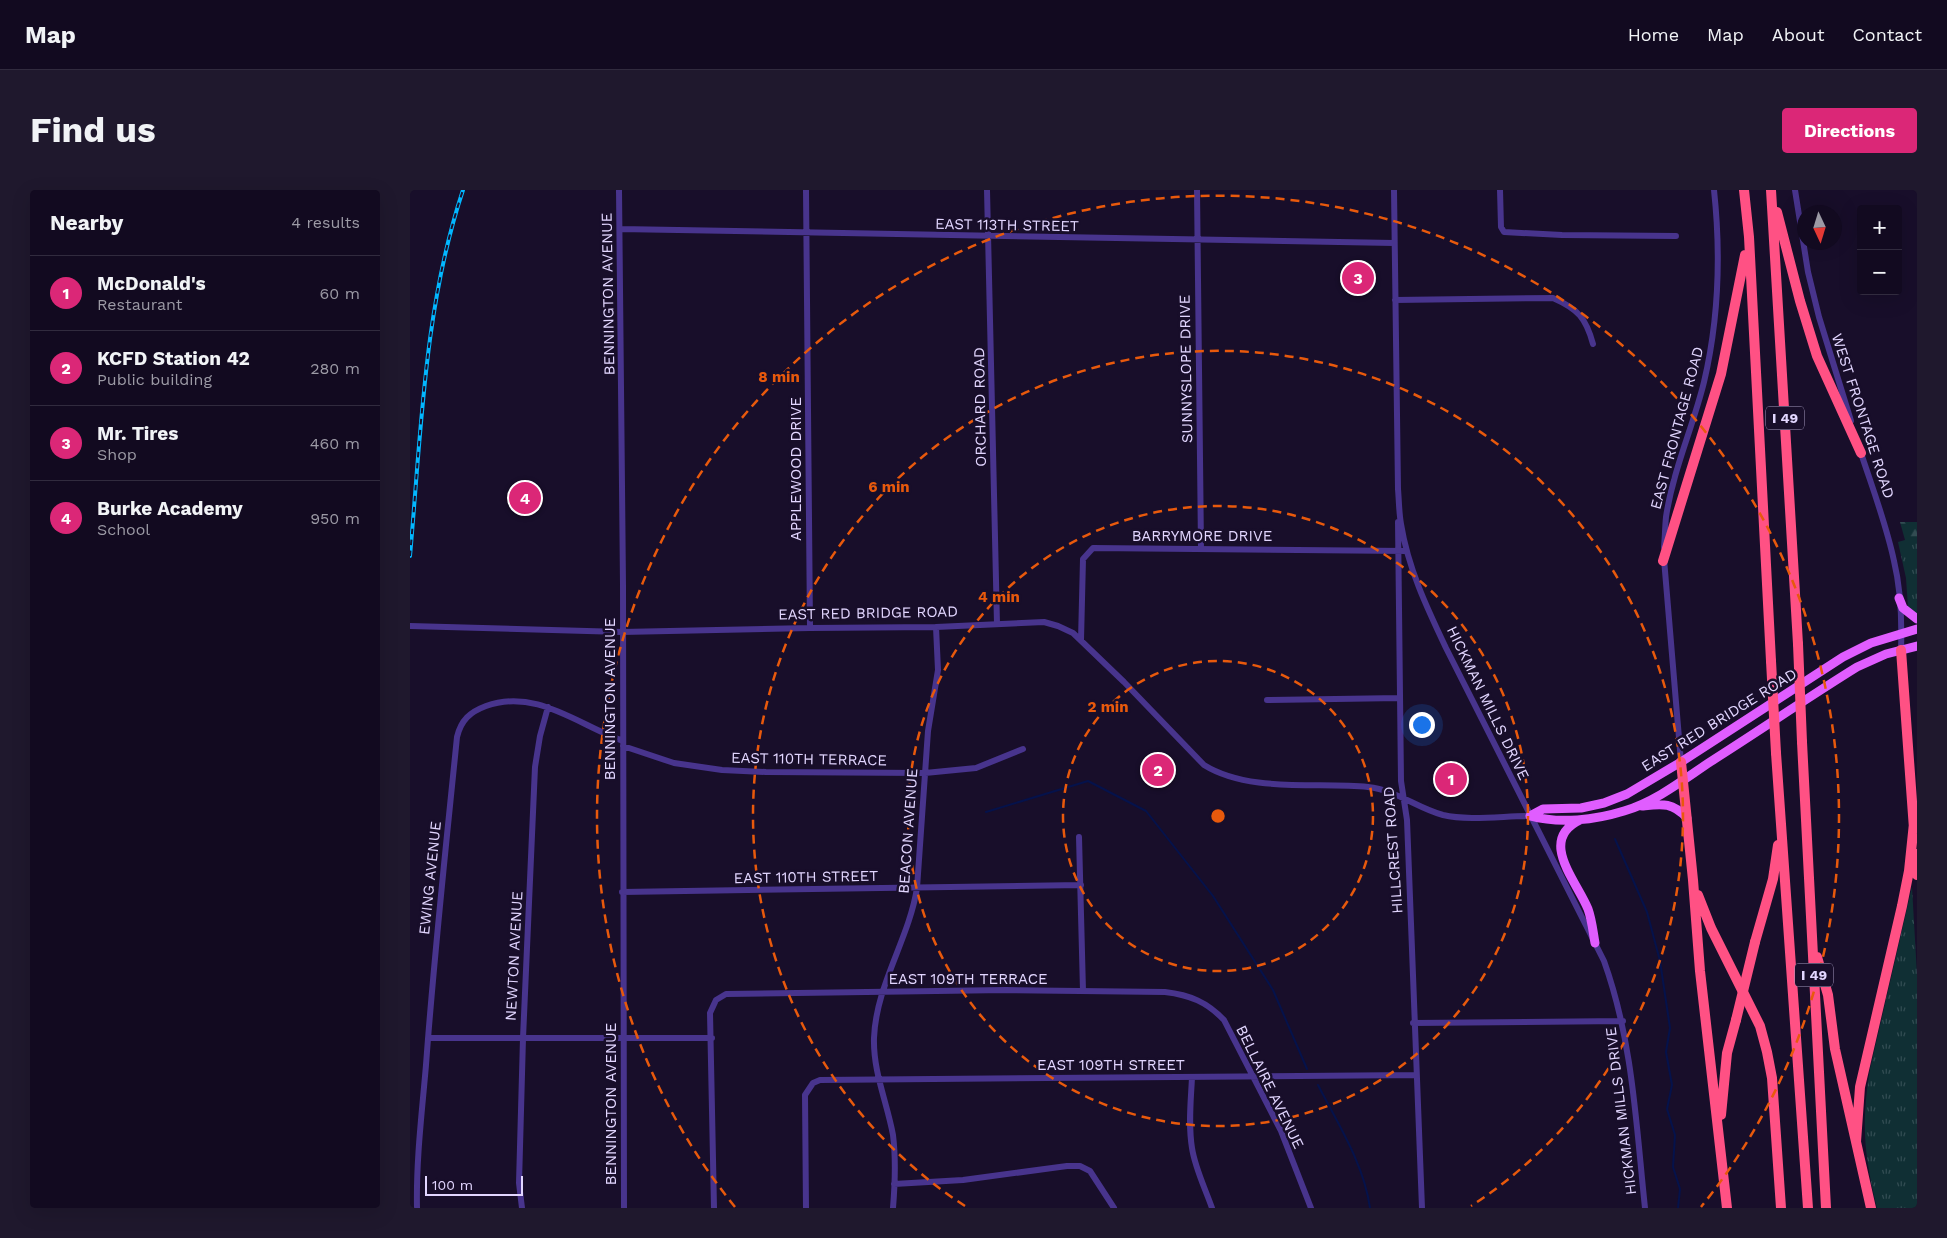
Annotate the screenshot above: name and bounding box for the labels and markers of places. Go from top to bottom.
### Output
pin: 3 [1342,259,1374,297]
pin: 4 [509,479,541,517]
pin: 2 [1142,751,1174,789]
pin: 1 [1435,760,1467,798]
centre of rings [1209,807,1227,825]

